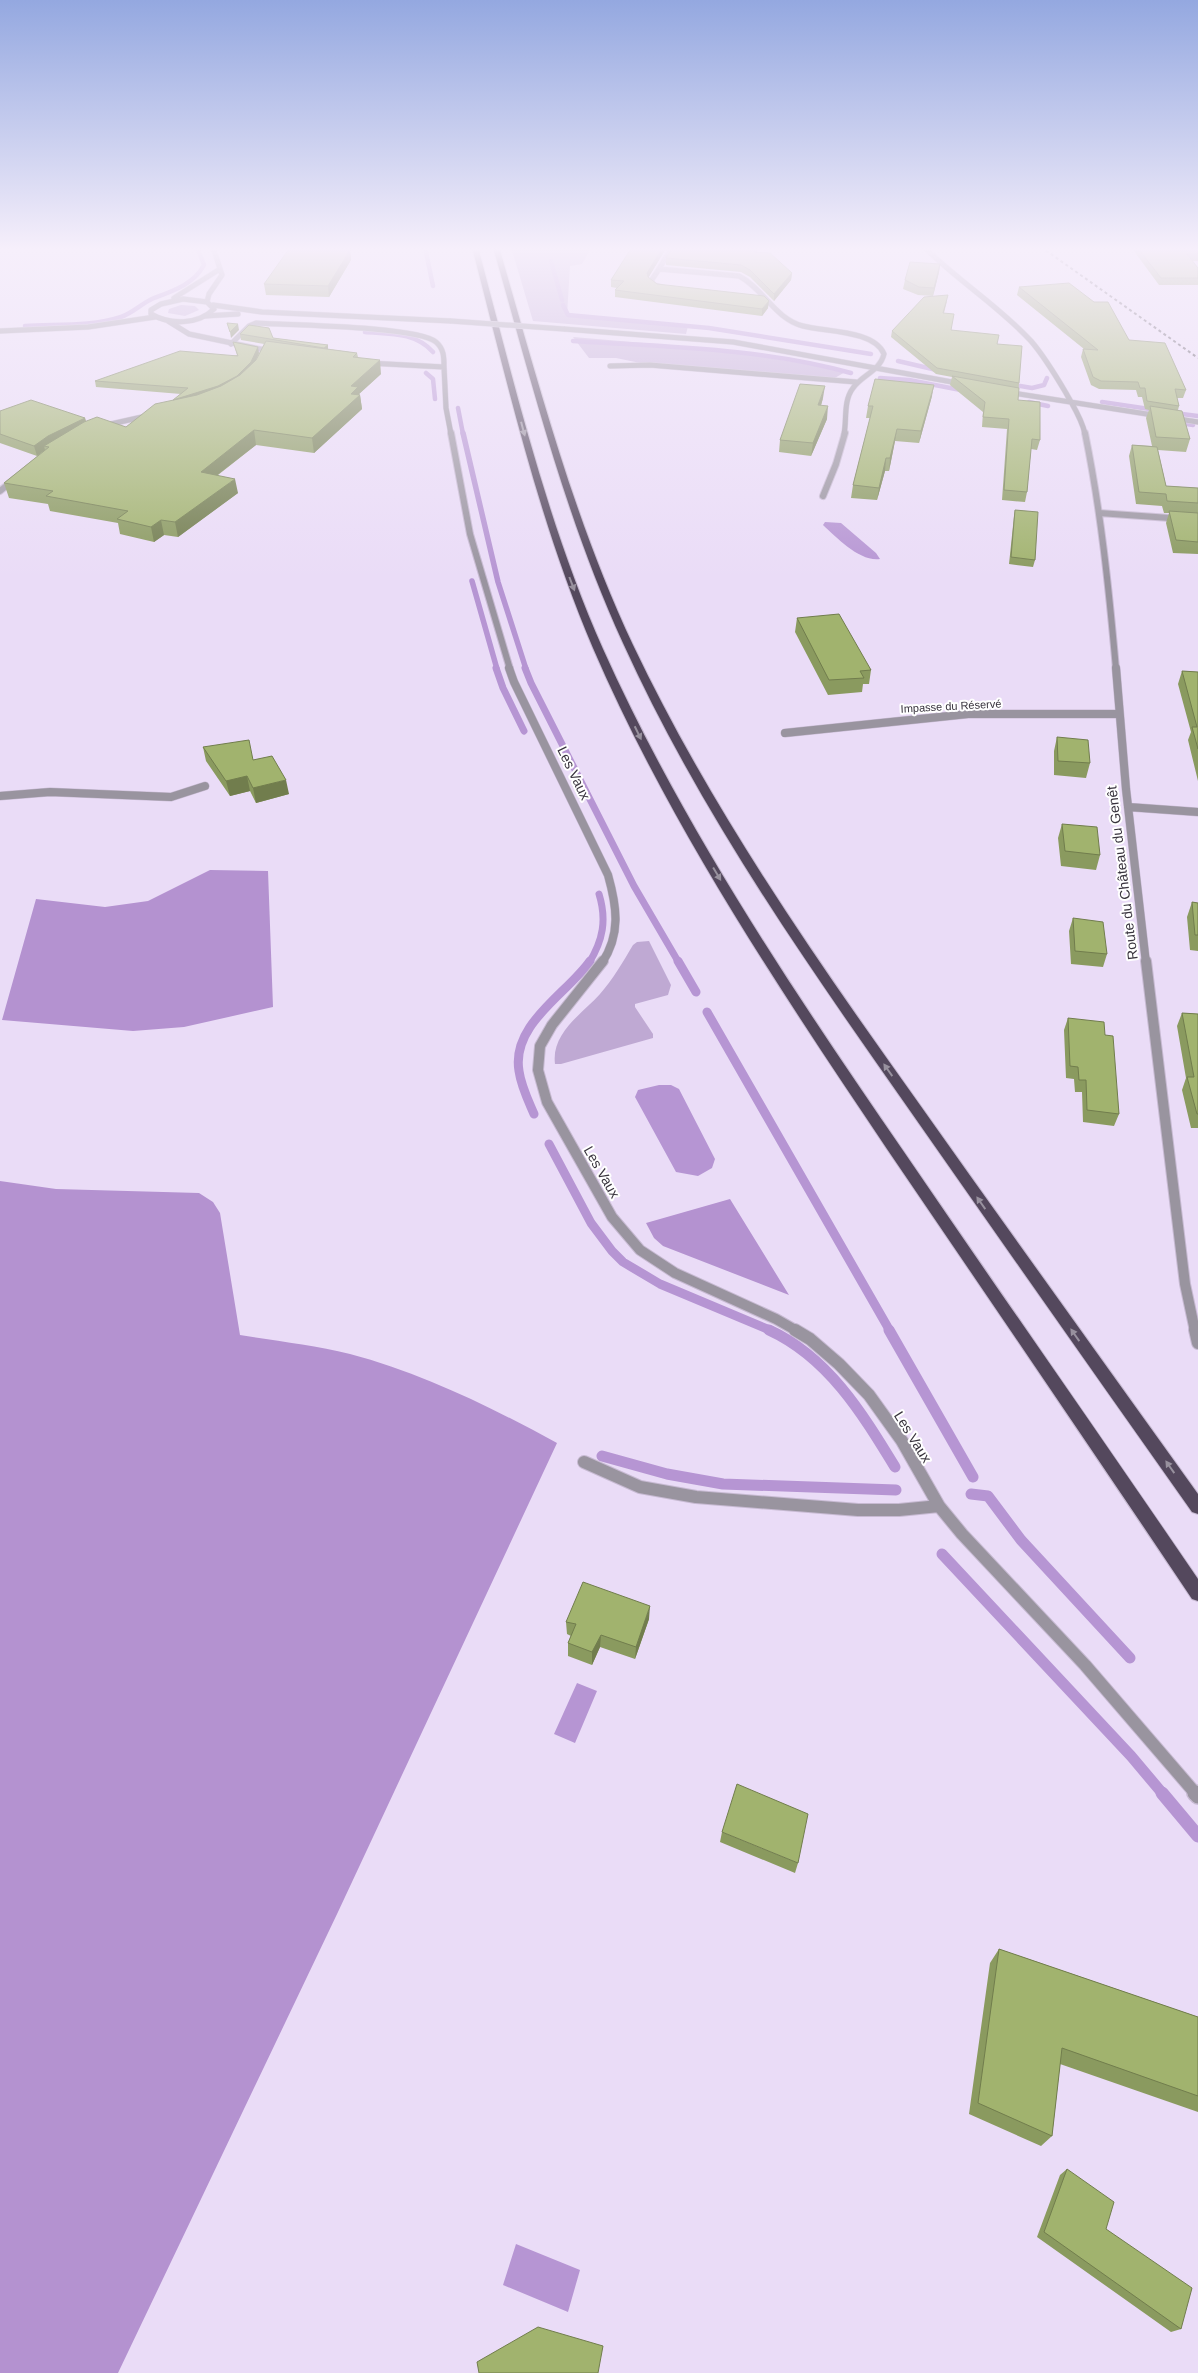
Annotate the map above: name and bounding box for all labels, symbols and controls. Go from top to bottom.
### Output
one-way arrow [520,422,528,437]
one-way arrow [568,577,576,592]
street label: Impasse du Réservé [900,697,1002,715]
one-way arrow [634,725,642,740]
street label: Les Vaux [554,744,594,802]
street label: Route du Château du Genêt [1103,785,1141,961]
one-way arrow [713,868,722,881]
one-way arrow [883,1063,893,1077]
street label: Les Vaux [581,1143,623,1201]
one-way arrow [976,1196,986,1210]
one-way arrow [1070,1328,1080,1342]
street label: Les Vaux [891,1408,935,1466]
one-way arrow [1165,1461,1175,1474]

